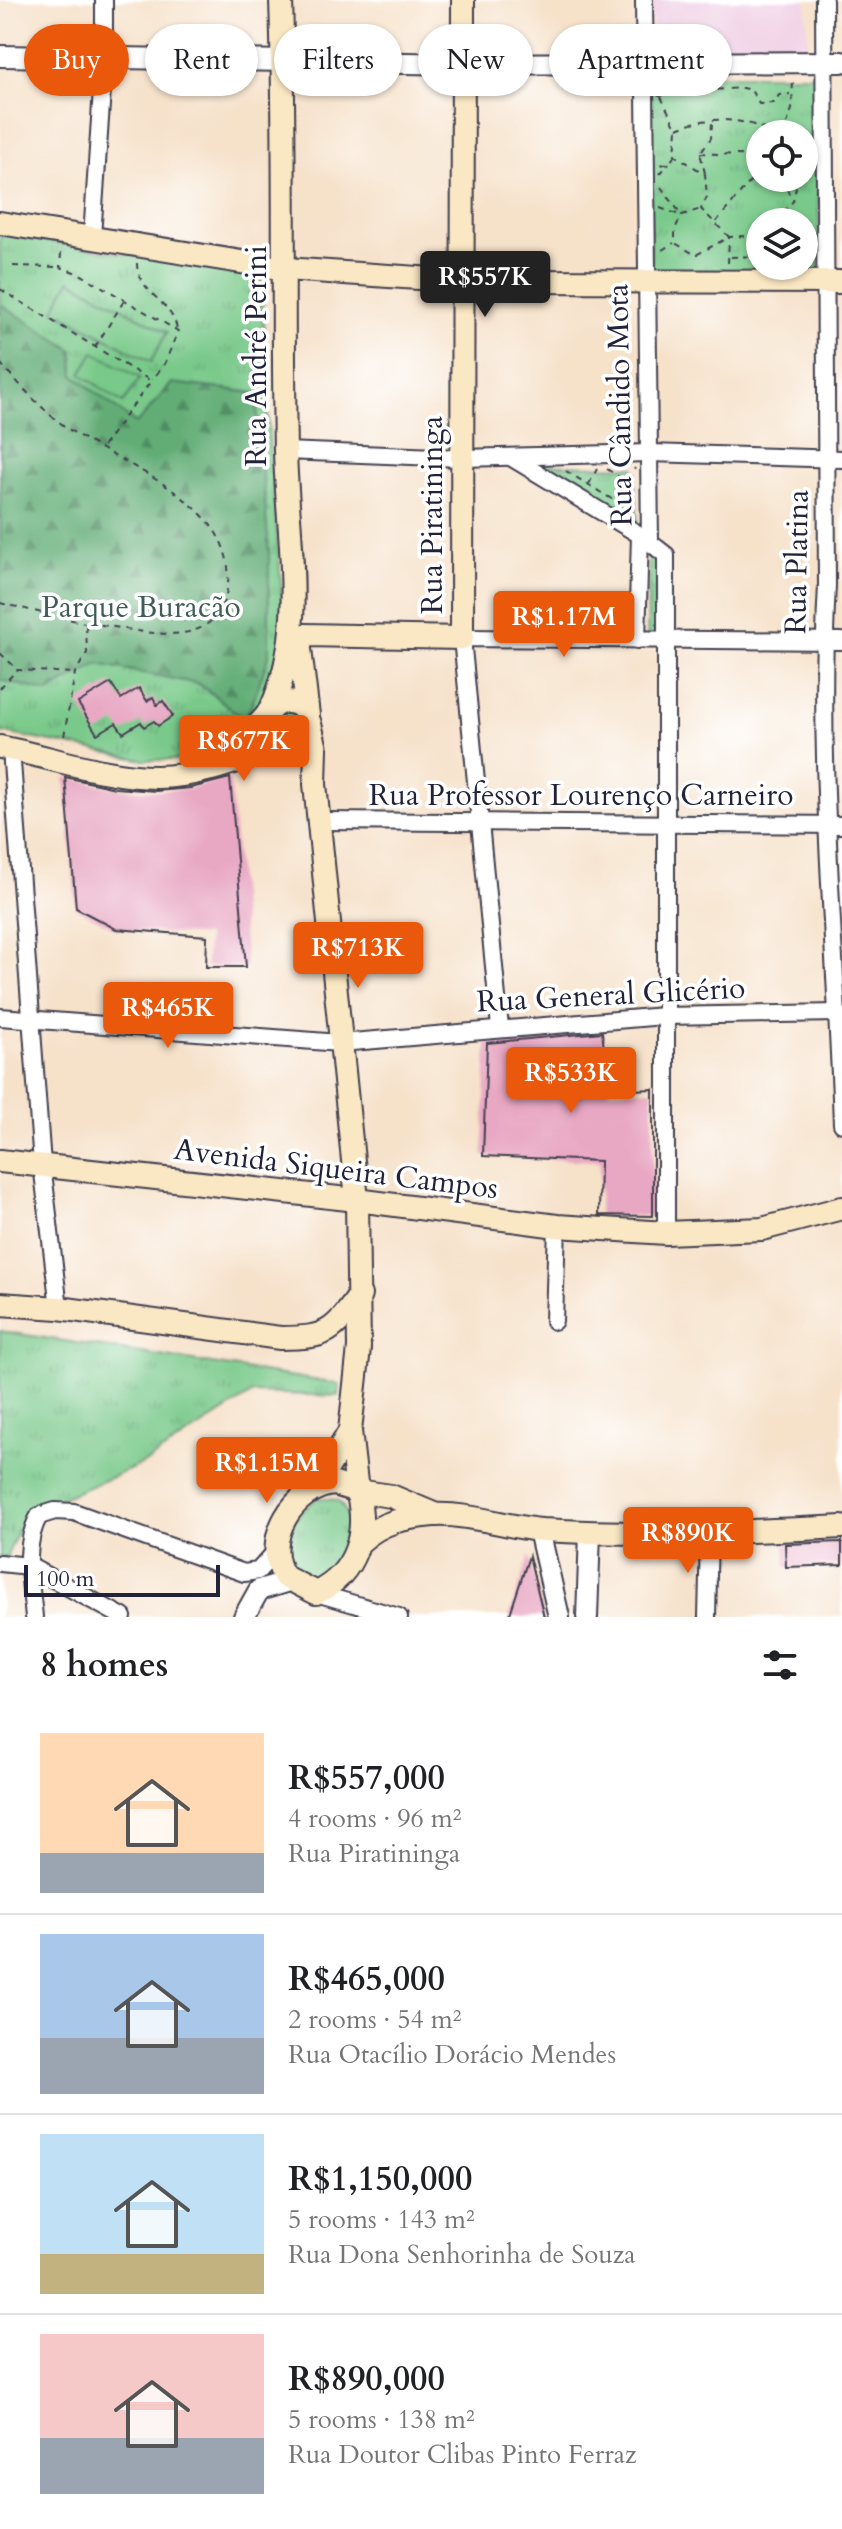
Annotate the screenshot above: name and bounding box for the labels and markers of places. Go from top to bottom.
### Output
pin: R$557K [420,251,550,319]
pin: R$1.17M [490,591,638,659]
pin: R$677K [179,715,309,783]
pin: R$713K [293,922,423,990]
pin: R$465K [103,982,233,1050]
pin: R$533K [506,1047,636,1115]
pin: R$1.15M [193,1437,341,1505]
pin: R$890K [623,1507,753,1575]

